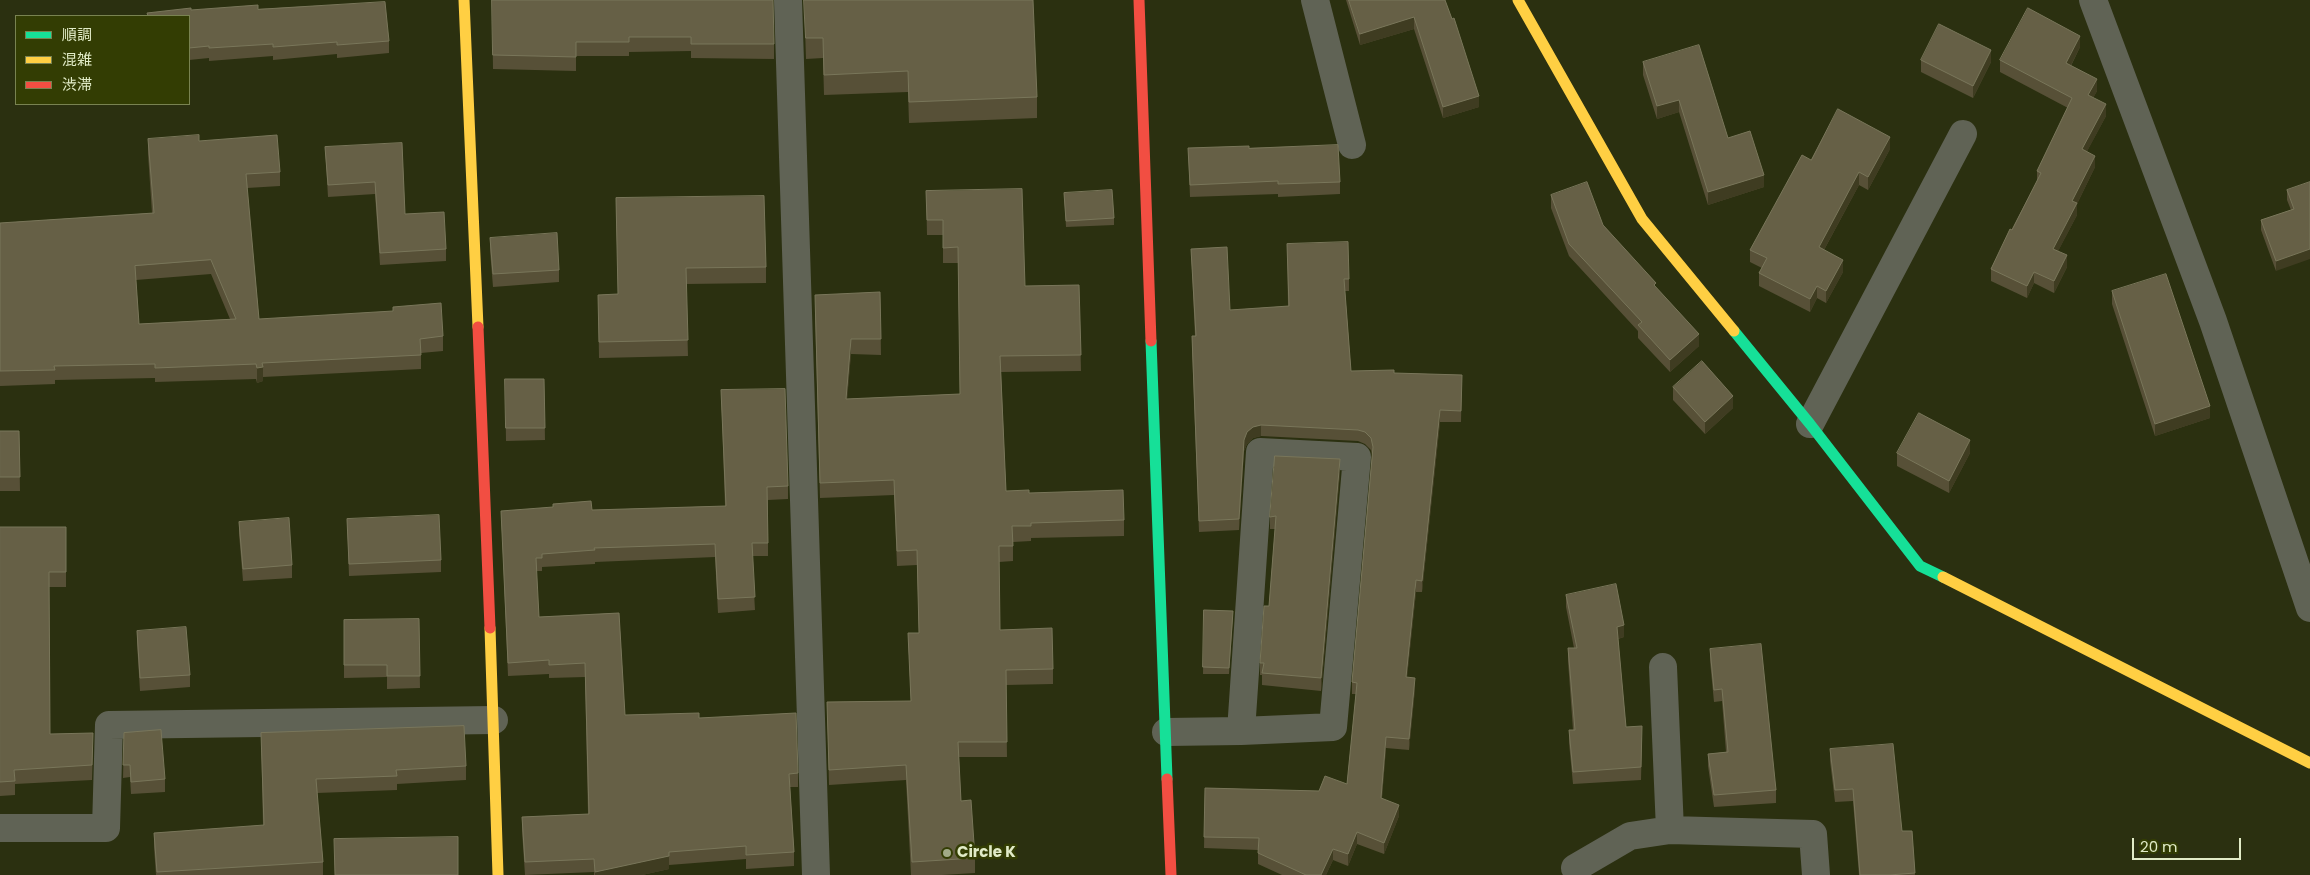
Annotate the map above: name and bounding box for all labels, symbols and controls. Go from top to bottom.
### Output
legend [15,15,190,105]
text: 順調 [62,24,92,45]
text: 混雑 [62,49,92,70]
text: 渋滞 [62,74,92,95]
scale bar [2135,828,2244,860]
text: 20 m [2140,836,2178,857]
place label: Circle K [957,844,1016,862]
marker: Circle K [941,847,953,859]

